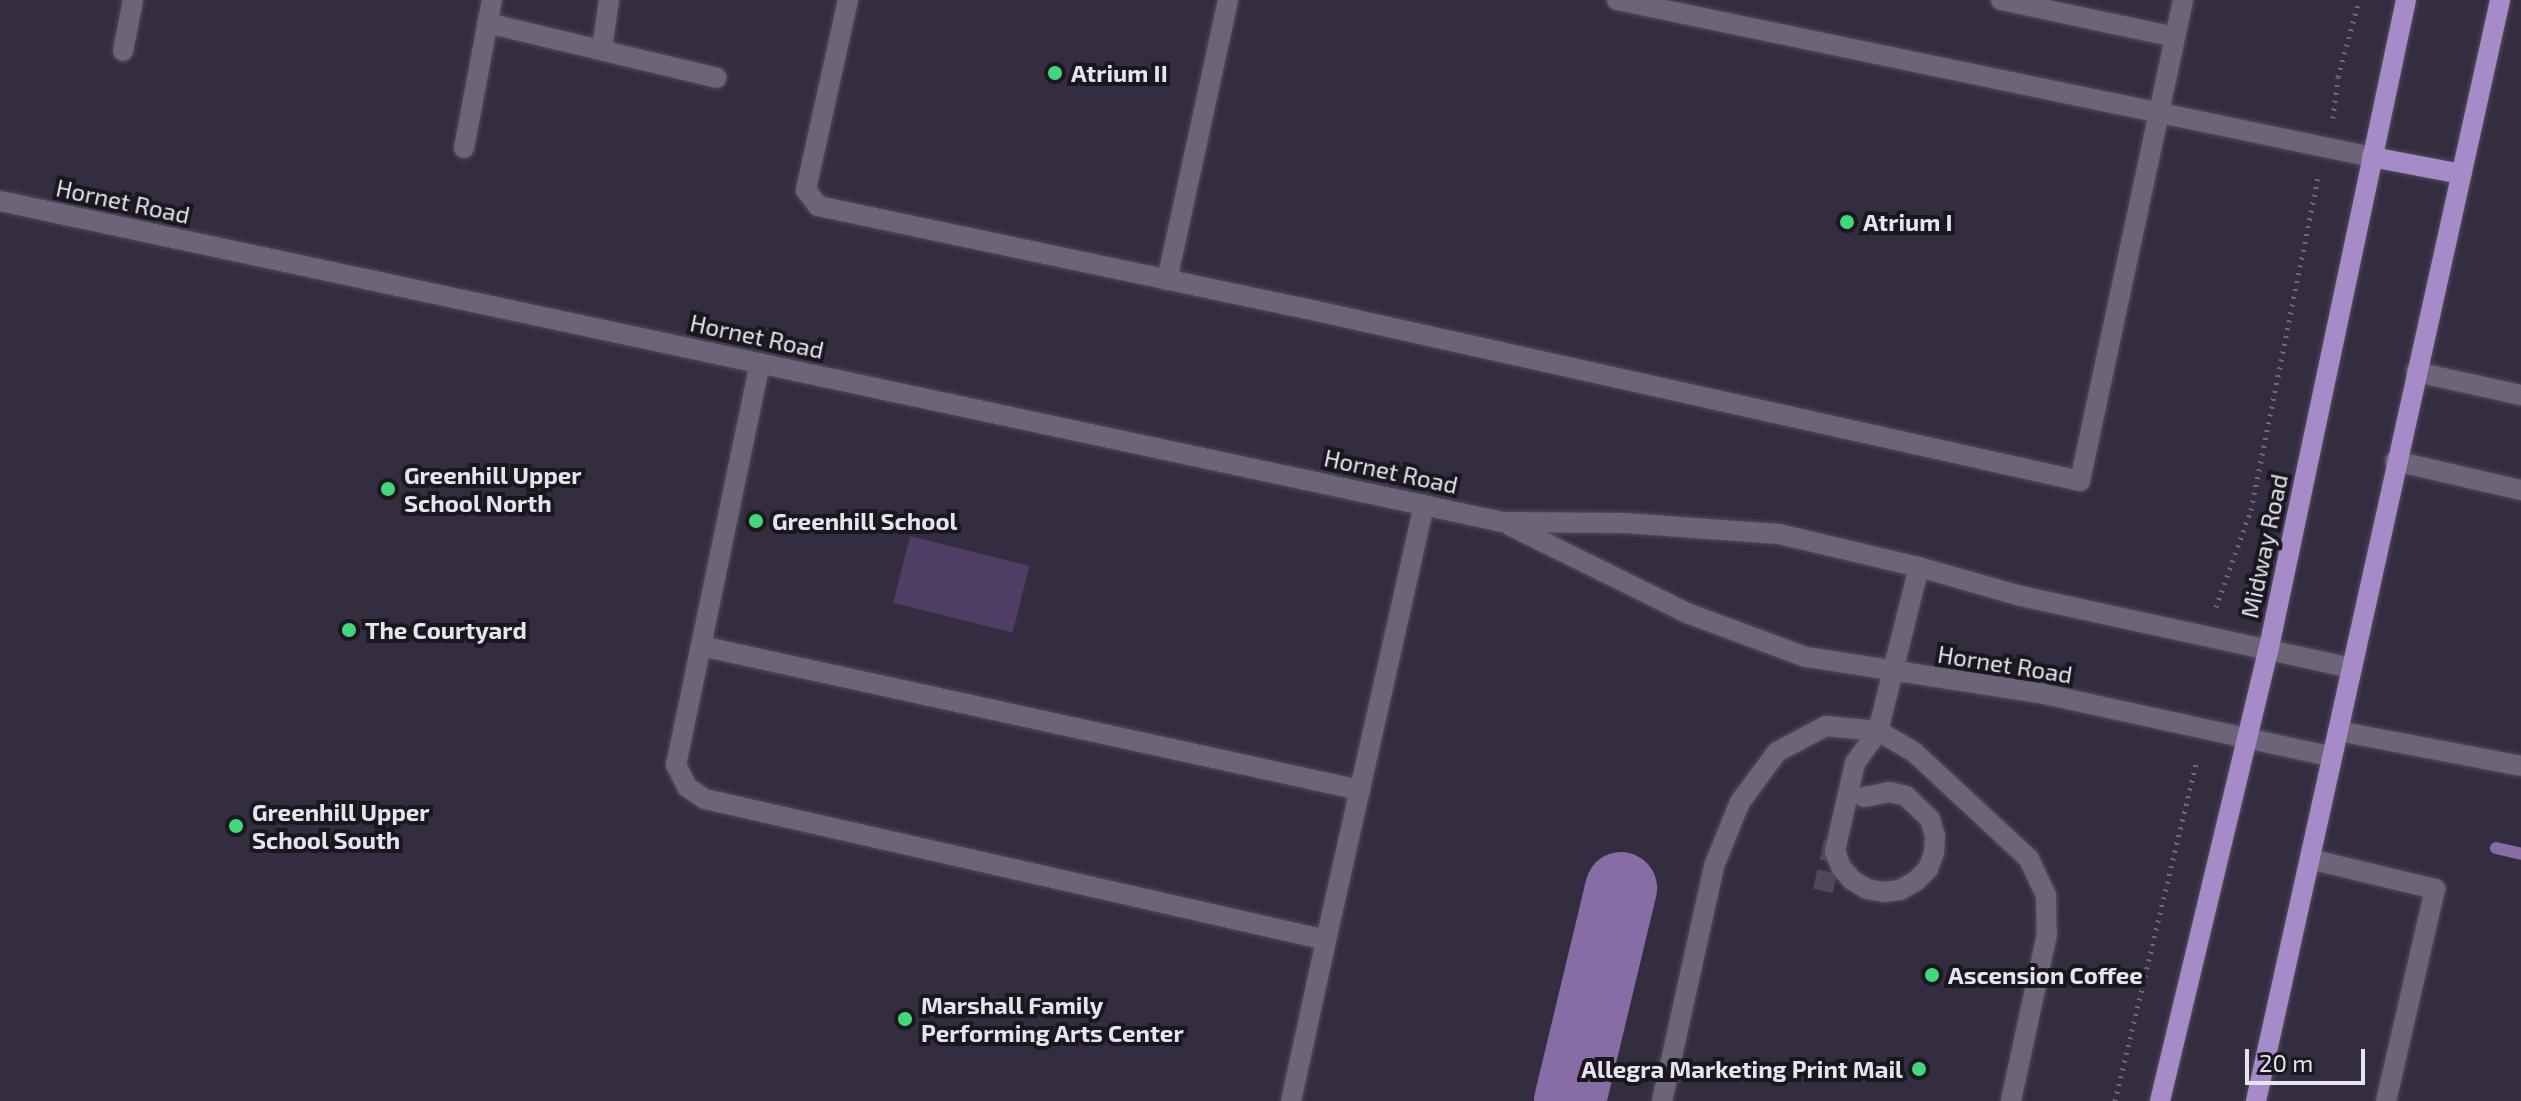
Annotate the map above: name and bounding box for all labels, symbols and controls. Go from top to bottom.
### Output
place label: Atrium II [1071,59,1168,87]
marker: Atrium II [1046,64,1064,82]
street label: Hornet Road [54,173,192,229]
place label: Atrium I [1863,208,1953,236]
marker: Atrium I [1838,213,1856,231]
street label: Hornet Road [688,308,826,364]
street label: Hornet Road [1322,443,1460,499]
place label: Greenhill Upper School North [404,461,582,517]
street label: Midway Road [2235,471,2293,621]
marker: Greenhill Upper School North [379,480,397,498]
place label: Greenhill School [772,507,958,535]
marker: Greenhill School [747,512,765,530]
place label: The Courtyard [365,616,527,644]
marker: The Courtyard [340,621,358,639]
street label: Hornet Road [1936,639,2074,689]
place label: Greenhill Upper School South [252,798,430,854]
marker: Greenhill Upper School South [227,817,245,835]
place label: Ascension Coffee [1948,961,2143,989]
marker: Ascension Coffee [1923,966,1941,984]
place label: Marshall Family Performing Arts Center [921,991,1184,1047]
marker: Marshall Family Performing Arts Center [896,1010,914,1028]
scale bar [2249,1033,2369,1083]
text: 20 m [2259,1048,2313,1077]
place label: Allegra Marketing Print Mail [1581,1055,1903,1083]
marker: Allegra Marketing Print Mail [1910,1060,1928,1078]

